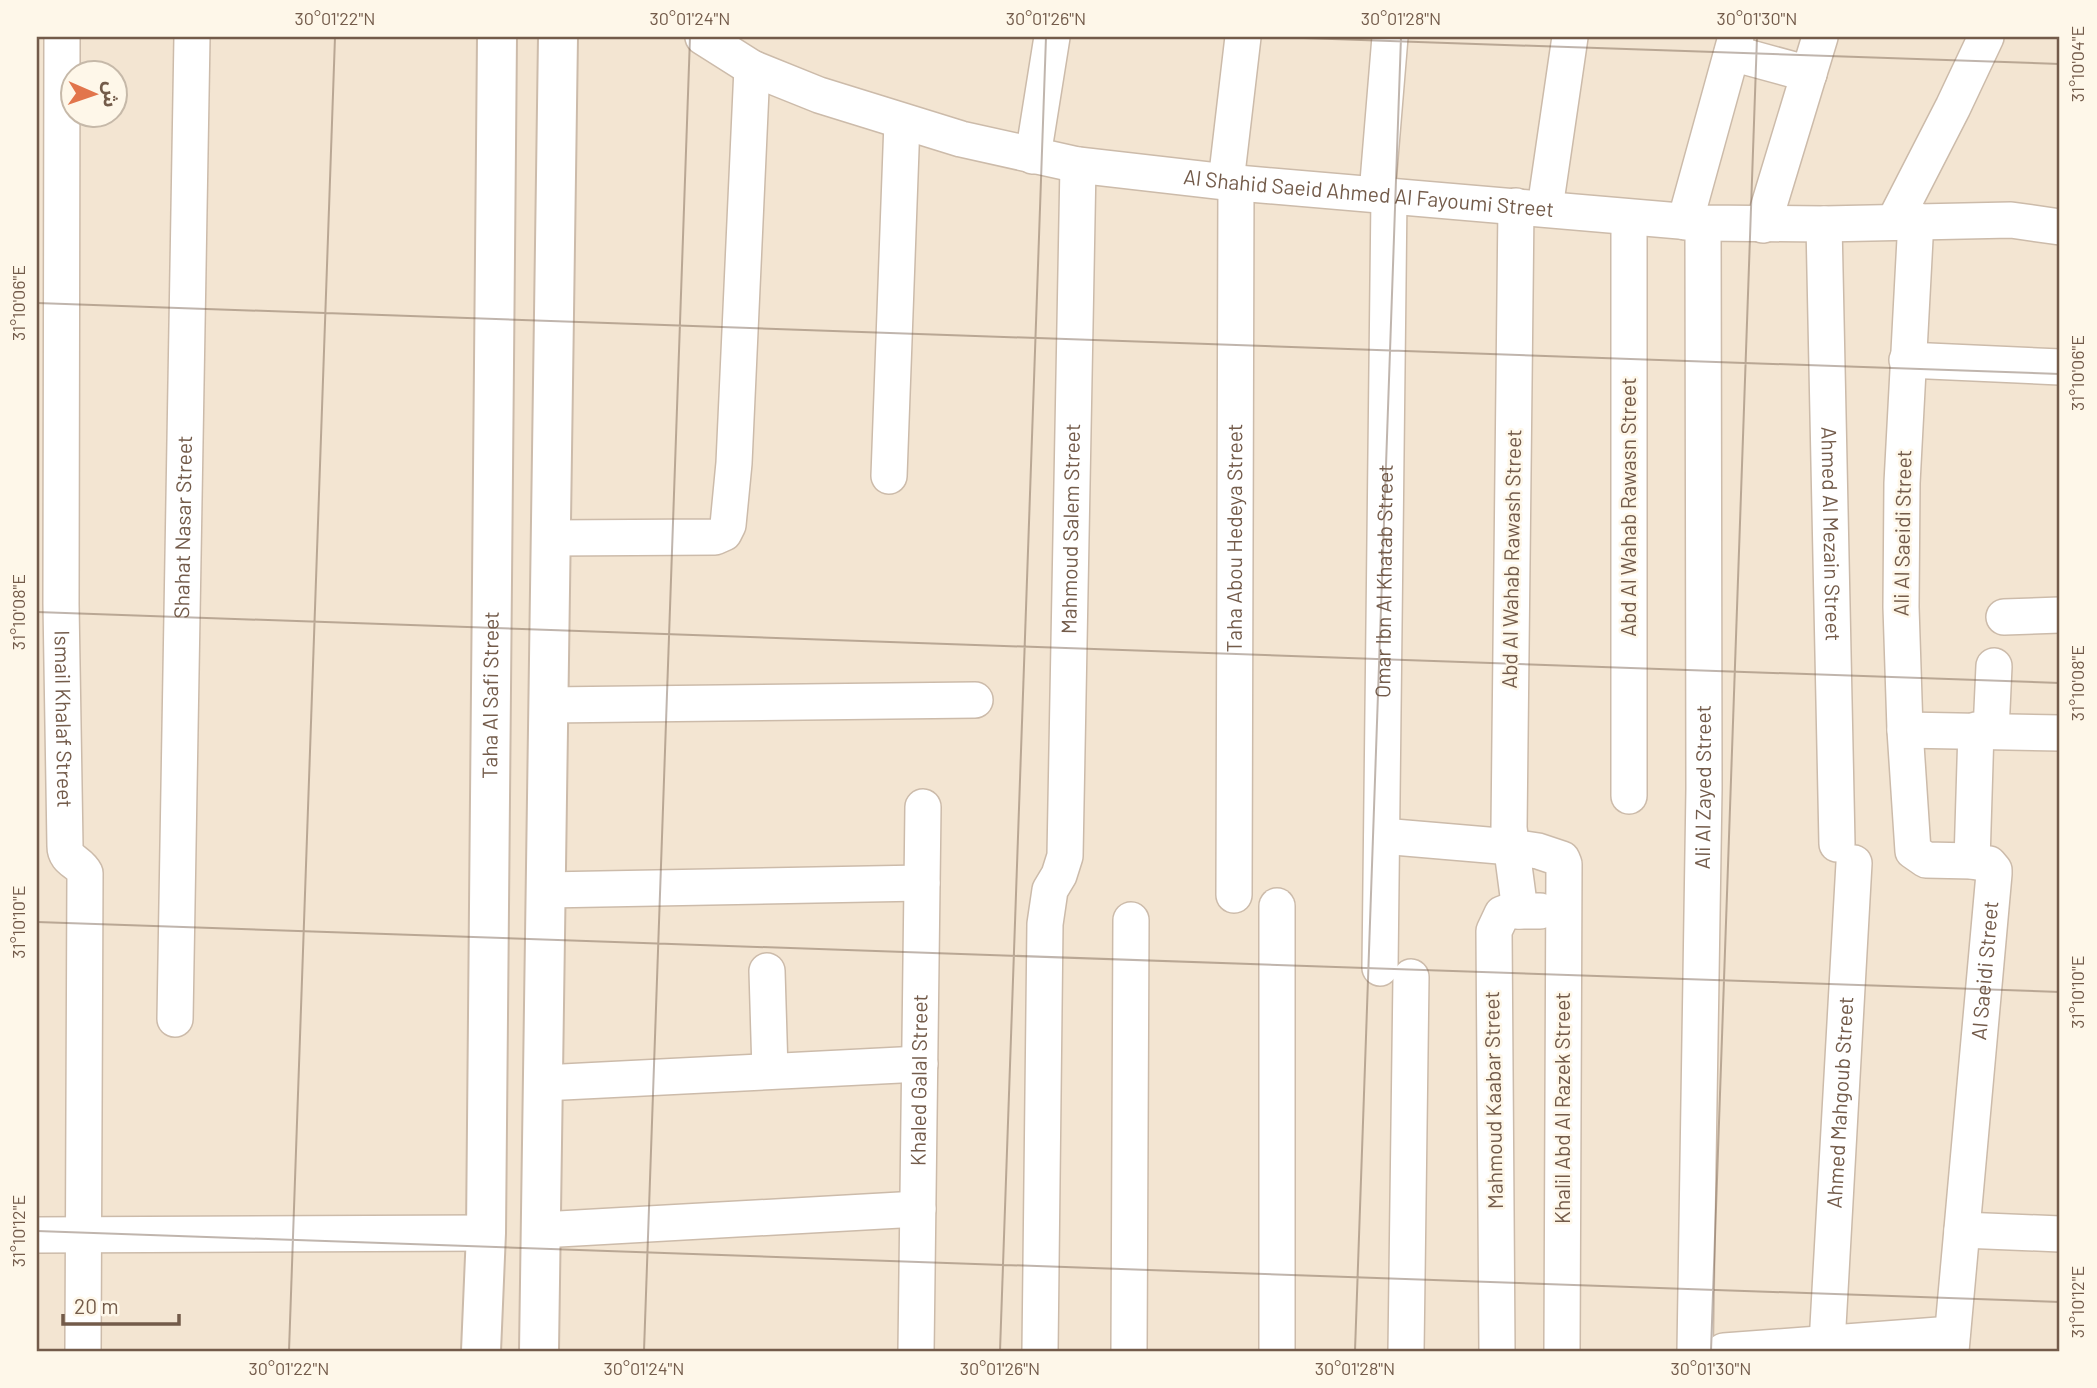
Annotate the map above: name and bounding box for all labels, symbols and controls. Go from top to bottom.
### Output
text: 30°01'22"N [295,7,375,29]
text: 30°01'24"N [650,7,730,29]
text: 30°01'26"N [1006,7,1086,29]
text: 30°01'28"N [1361,7,1441,29]
text: 30°01'30"N [1717,7,1797,29]
text: 31°10'04"E [2066,26,2088,102]
north arrow [60,60,130,130]
text: ش [100,81,123,108]
street label: Al Shahid Saeid Ahmed Al Fayoumi Street [1182,163,1555,221]
text: 31°10'06"E [7,265,29,341]
text: 31°10'06"E [2066,335,2088,411]
street label: Abd Al Wahab Rawasn Street [1615,377,1640,637]
street label: Mahmoud Salem Street [1055,423,1084,634]
street label: Taha Abou Hedeya Street [1221,424,1246,652]
street label: Ahmed Al Mezain Street [1817,426,1847,641]
street label: Abd Al Wahab Rawash Street [1496,429,1525,689]
street label: Shahat Nasar Street [168,435,196,619]
street label: Ali Al Saeidi Street [1888,449,1915,617]
street label: Omar Ibn Al Khatab Street [1369,464,1397,698]
text: 31°10'08"E [7,574,29,650]
street label: Taha Al Safi Street [476,611,503,779]
street label: Ismail Khalaf Street [50,630,78,808]
text: 31°10'08"E [2066,645,2088,721]
street label: Ali Al Zayed Street [1689,705,1715,870]
text: 31°10'10"E [7,885,29,959]
street label: Al Saeidi Street [1965,900,2003,1041]
text: 31°10'10"E [2066,955,2088,1029]
street label: Mahmoud Kaabar Street [1478,991,1507,1209]
street label: Khalil Abd Al Razek Street [1549,992,1574,1224]
street label: Khaled Galal Street [904,994,932,1166]
street label: Ahmed Mahgoub Street [1821,996,1857,1209]
text: 31°10'12"E [7,1195,29,1267]
text: 31°10'12"E [2066,1266,2088,1338]
scale bar [63,1283,178,1327]
text: 20 m [74,1293,119,1318]
text: 30°01'22"N [249,1357,329,1379]
text: 30°01'24"N [604,1357,684,1379]
text: 30°01'26"N [960,1357,1040,1379]
text: 30°01'28"N [1315,1357,1395,1379]
text: 30°01'30"N [1671,1357,1751,1379]

